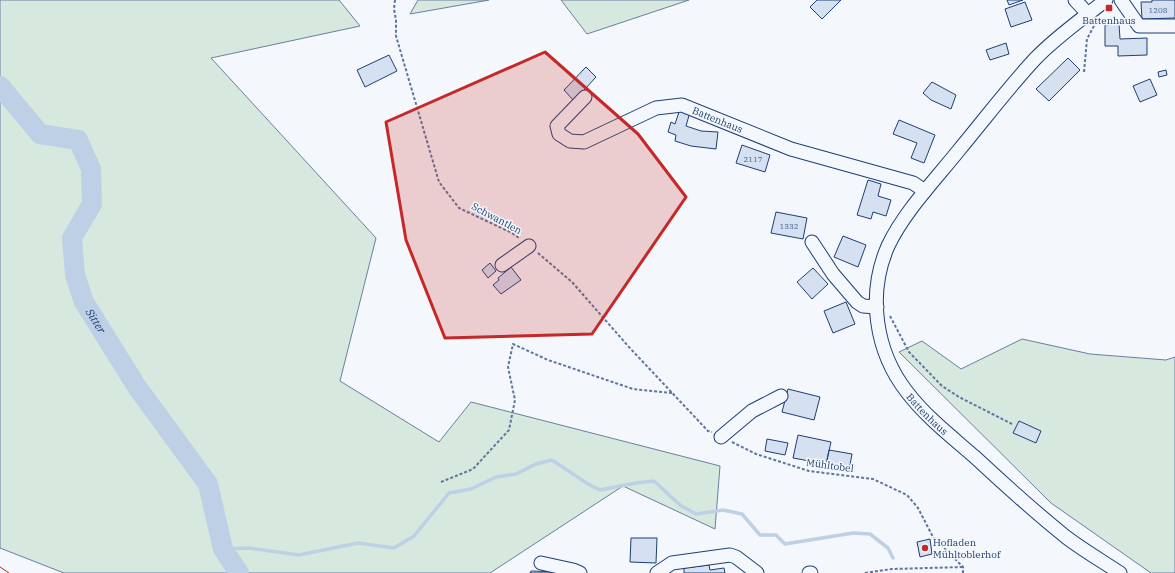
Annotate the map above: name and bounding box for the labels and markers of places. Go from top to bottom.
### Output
marker: Battenhaus [1104,3,1114,13]
place label: Battenhaus [1082,14,1136,27]
place label: Hofladen Mühltoblerhof [933,536,1001,561]
marker: Hofladen Mühltoblerhof [920,543,930,553]

